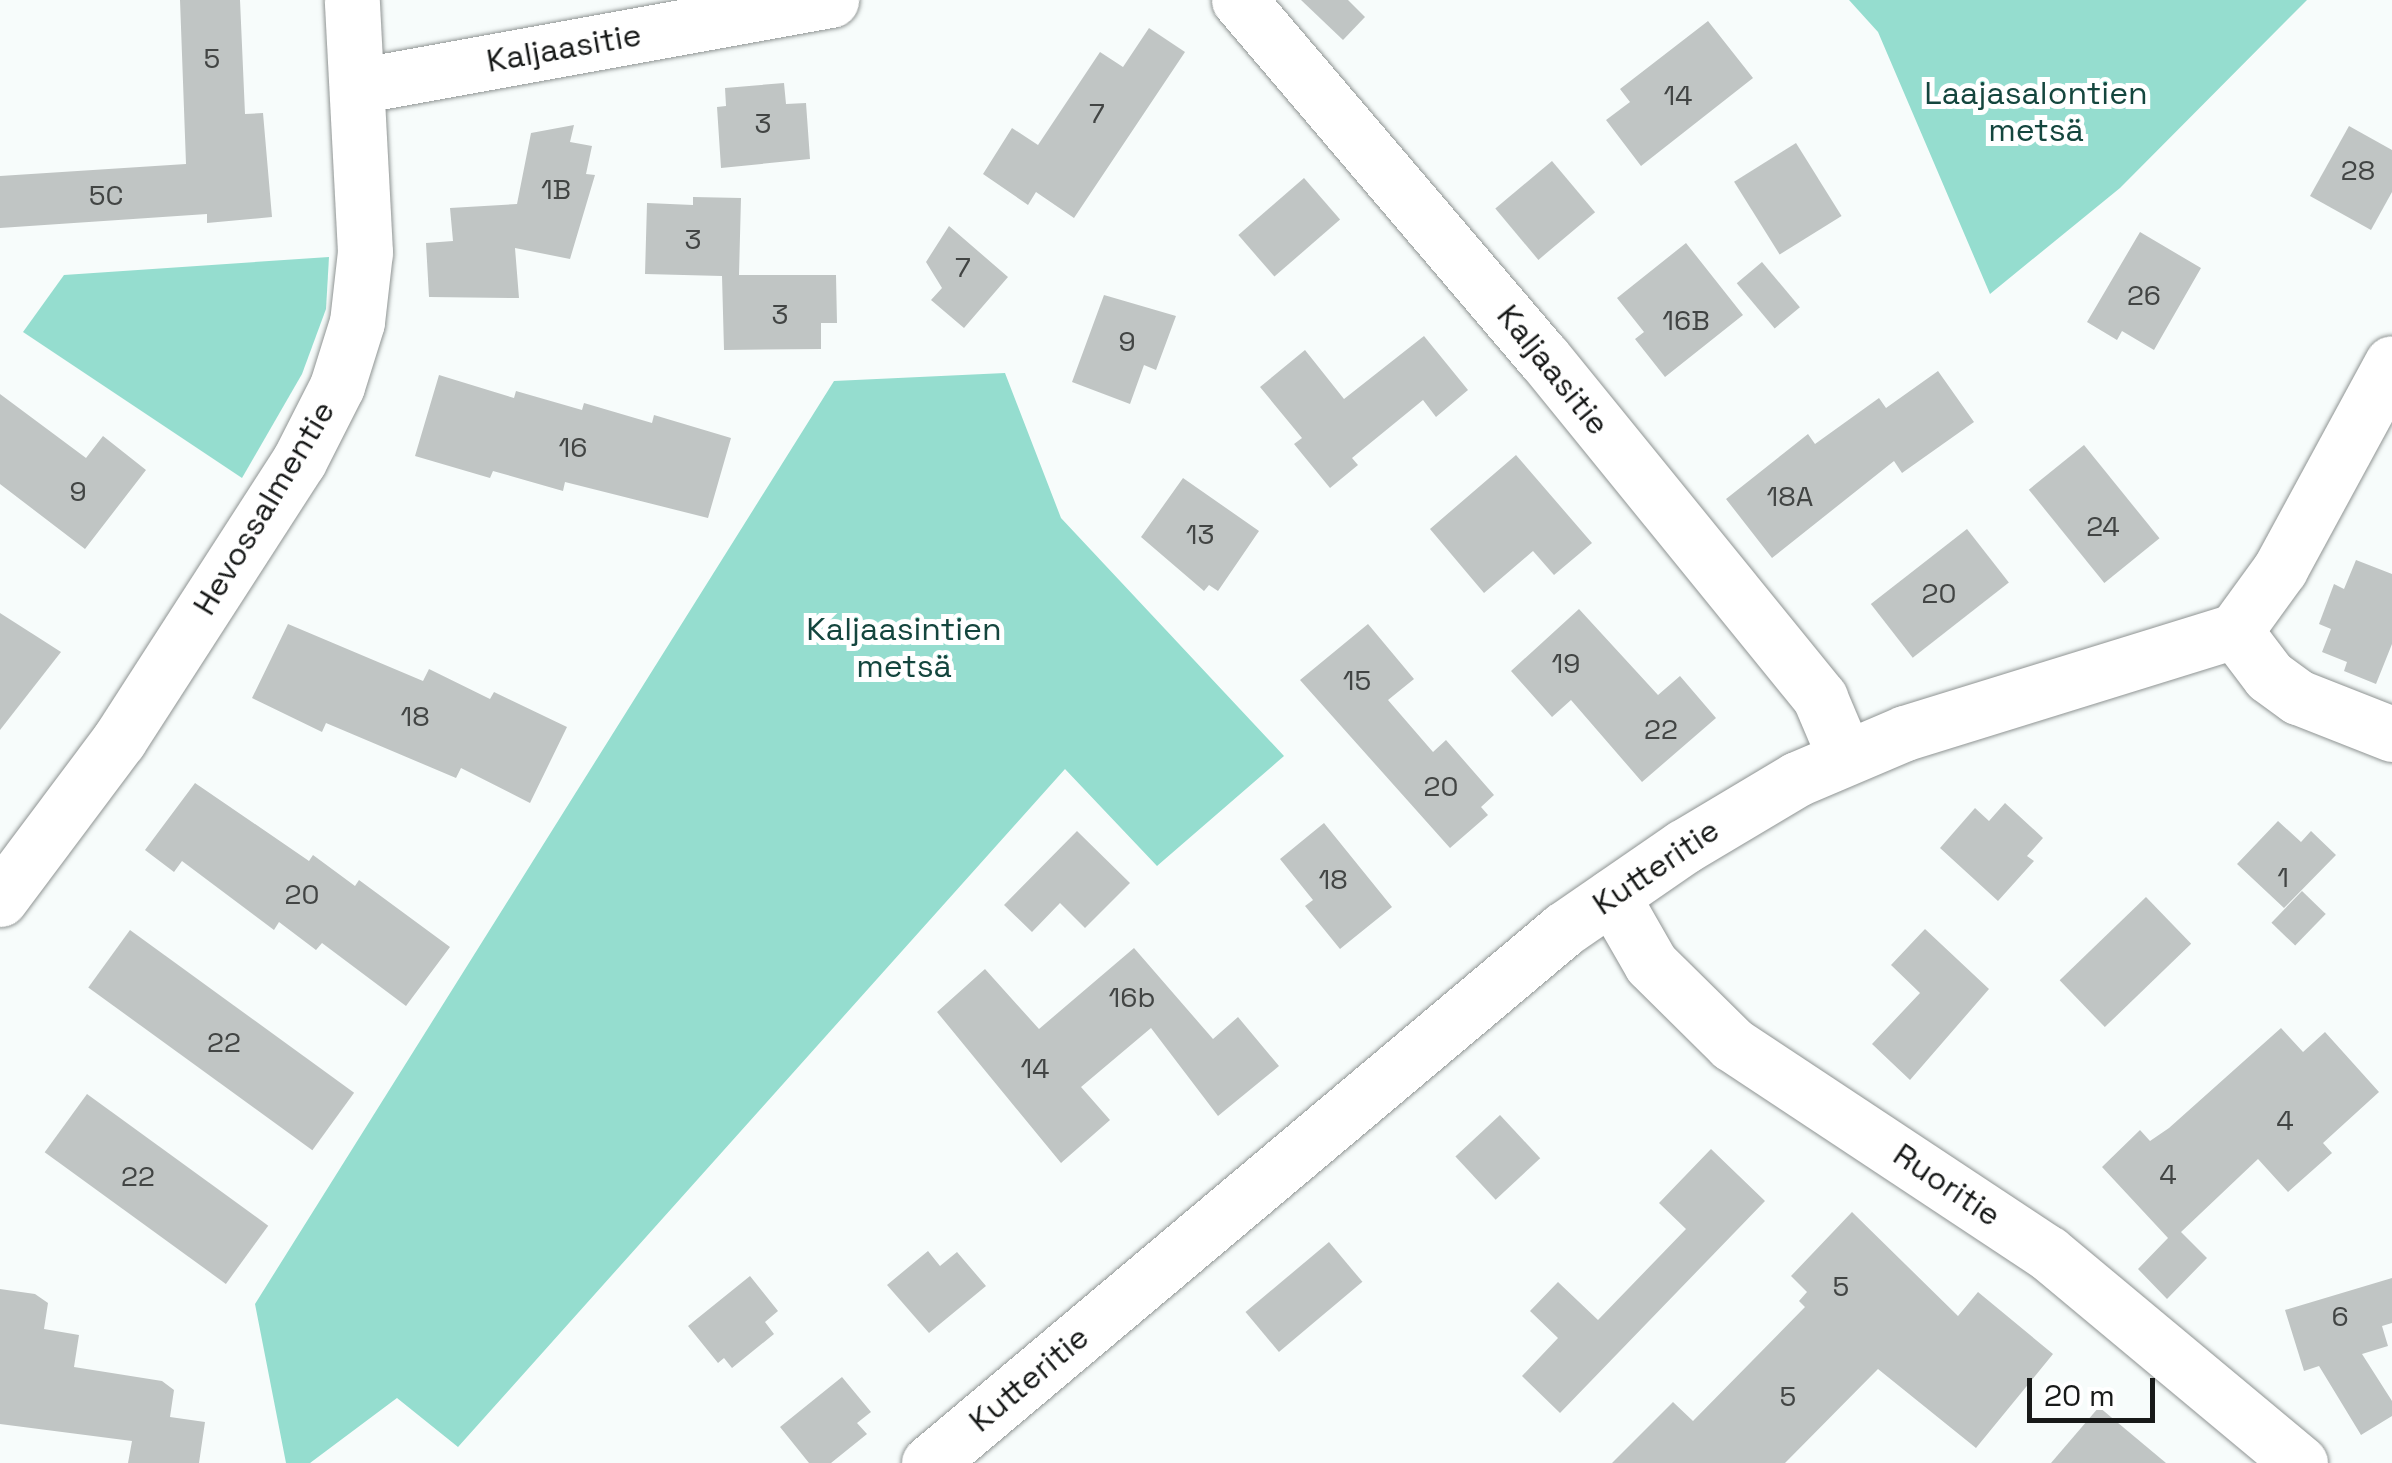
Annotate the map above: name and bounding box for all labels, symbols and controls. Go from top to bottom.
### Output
street label: Kaljaasitie [484,15,644,81]
house number: 5 [204,41,220,75]
park label: Laajasalontien metsä [1924,75,2148,150]
house number: 14 [1663,78,1693,112]
house number: 7 [1089,96,1105,130]
house number: 3 [755,106,771,140]
house number: 28 [2341,153,2375,187]
house number: 1B [541,172,571,206]
house number: 5C [89,178,123,212]
house number: 3 [685,222,701,256]
house number: 7 [955,250,971,284]
house number: 26 [2127,278,2161,312]
house number: 3 [772,297,788,331]
street label: Kaljaasitie [1489,297,1617,443]
house number: 16B [1662,303,1710,337]
house number: 9 [1118,324,1136,358]
street label: Hevossalmentie [185,394,343,622]
house number: 16 [559,430,587,464]
house number: 9 [69,474,87,508]
house number: 18A [1767,479,1813,513]
house number: 24 [2086,509,2120,543]
house number: 13 [1186,517,1214,551]
house number: 20 [1922,576,1956,610]
park label: Kaljaasintien metsä [806,611,1002,686]
house number: 19 [1552,646,1580,680]
house number: 15 [1343,663,1371,697]
house number: 18 [400,699,430,733]
house number: 22 [1644,712,1678,746]
house number: 20 [1424,769,1458,803]
street label: Kutteritie [1586,811,1726,923]
house number: 1 [2277,860,2289,894]
house number: 18 [1318,862,1348,896]
house number: 20 [285,877,319,911]
house number: 16b [1109,980,1155,1014]
house number: 22 [207,1025,241,1059]
house number: 14 [1020,1051,1050,1085]
house number: 4 [2276,1103,2294,1137]
street label: Ruoritie [1886,1135,2008,1235]
house number: 4 [2159,1157,2177,1191]
house number: 22 [121,1159,155,1193]
house number: 5 [1833,1269,1849,1303]
house number: 6 [2331,1299,2349,1333]
street label: Kutteritie [961,1318,1097,1440]
scale bar [2032,1358,2160,1420]
text: 20 m [2044,1376,2115,1415]
house number: 5 [1780,1379,1796,1413]

